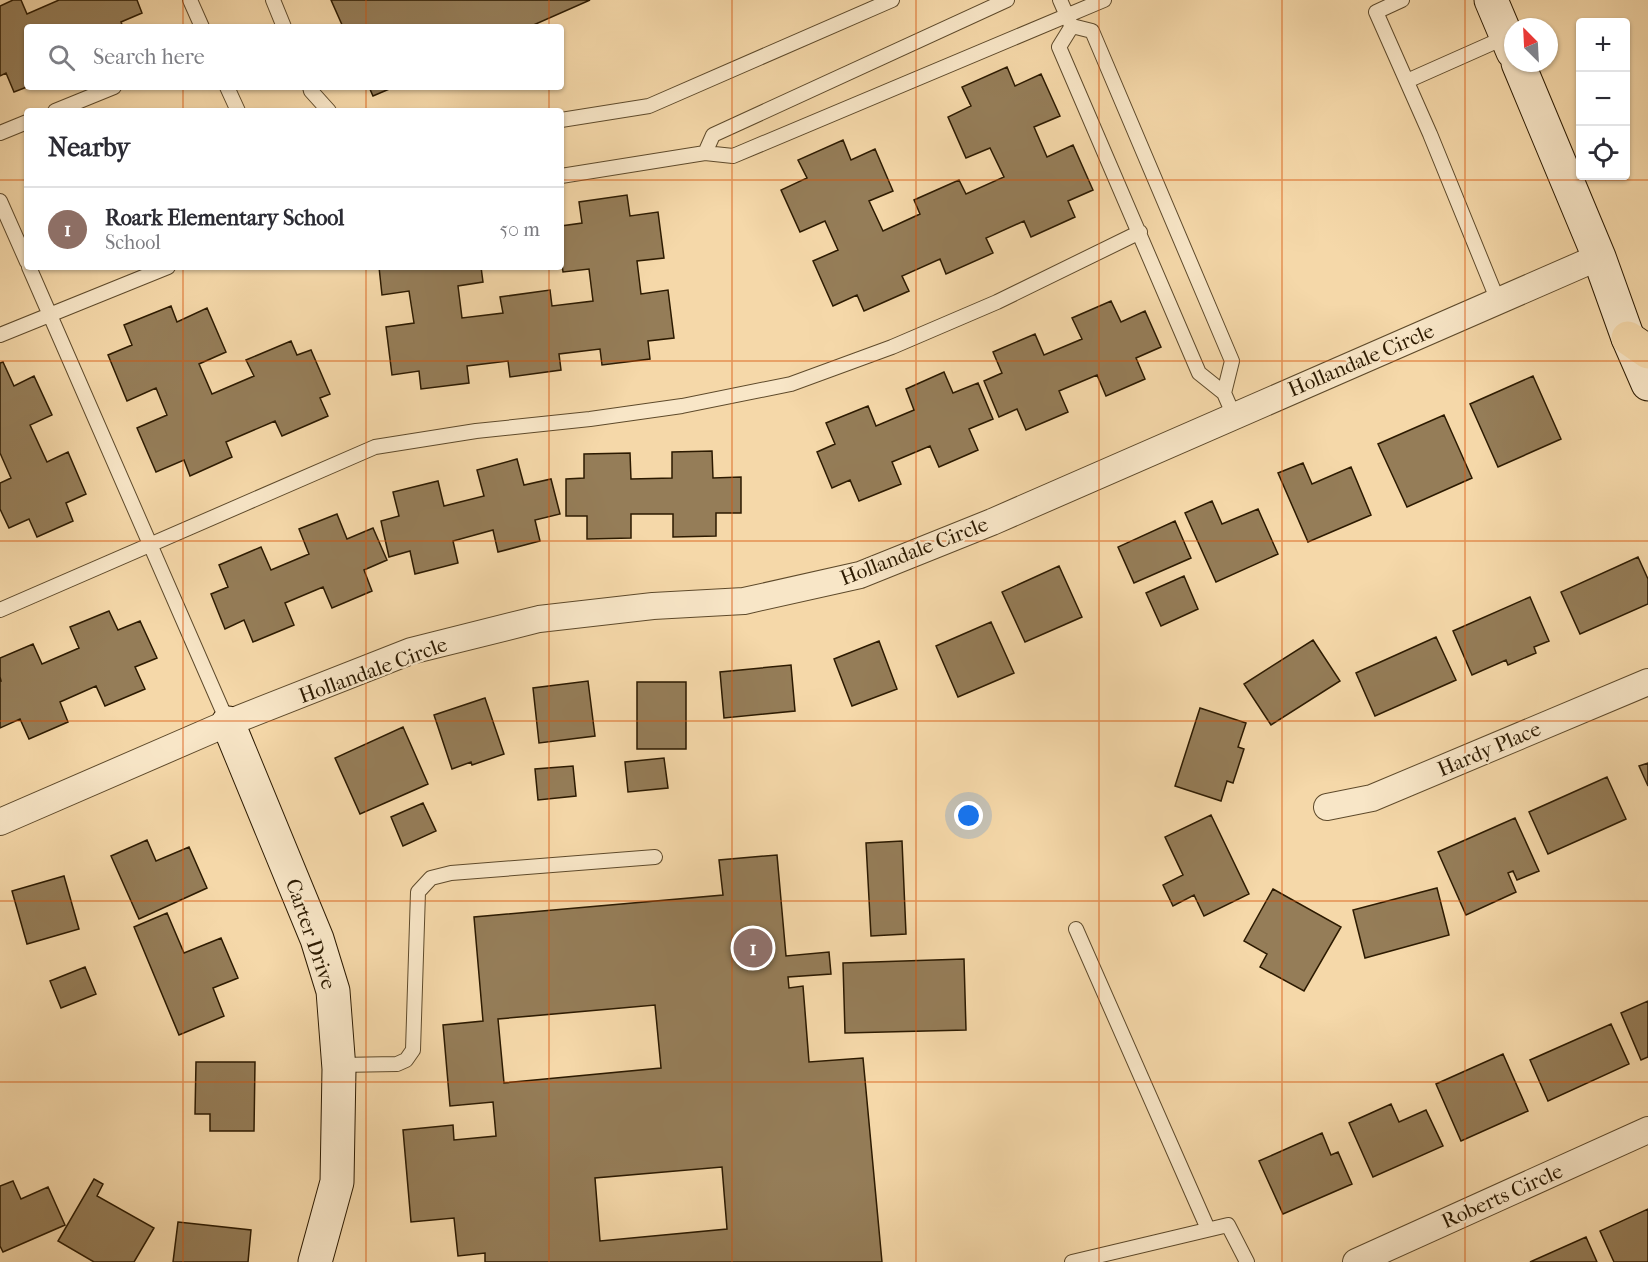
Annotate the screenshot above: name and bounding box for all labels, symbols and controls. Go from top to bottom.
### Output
north arrow [1504,18,1558,72]
map controls [1576,18,1630,180]
button: + [1576,18,1630,72]
search box [24,24,564,90]
icon: search [45,41,78,74]
text: Search here [93,44,205,70]
button: − [1576,72,1630,126]
button: locate [1576,126,1630,180]
text: Nearby [48,132,130,163]
text: Roark Elementary School [105,205,344,231]
text: 1 [64,218,71,241]
text: 50 m [499,218,540,241]
text: School [105,231,161,254]
street label: Hollandale Circle [1284,318,1438,402]
street label: Hollandale Circle [837,512,991,590]
street label: Hollandale Circle [295,632,451,708]
street label: Hardy Place [1434,717,1544,781]
your location [954,801,983,830]
street label: Carter Drive [281,875,341,993]
pin: 1 [734,926,772,970]
street label: Roberts Circle [1438,1159,1566,1233]

